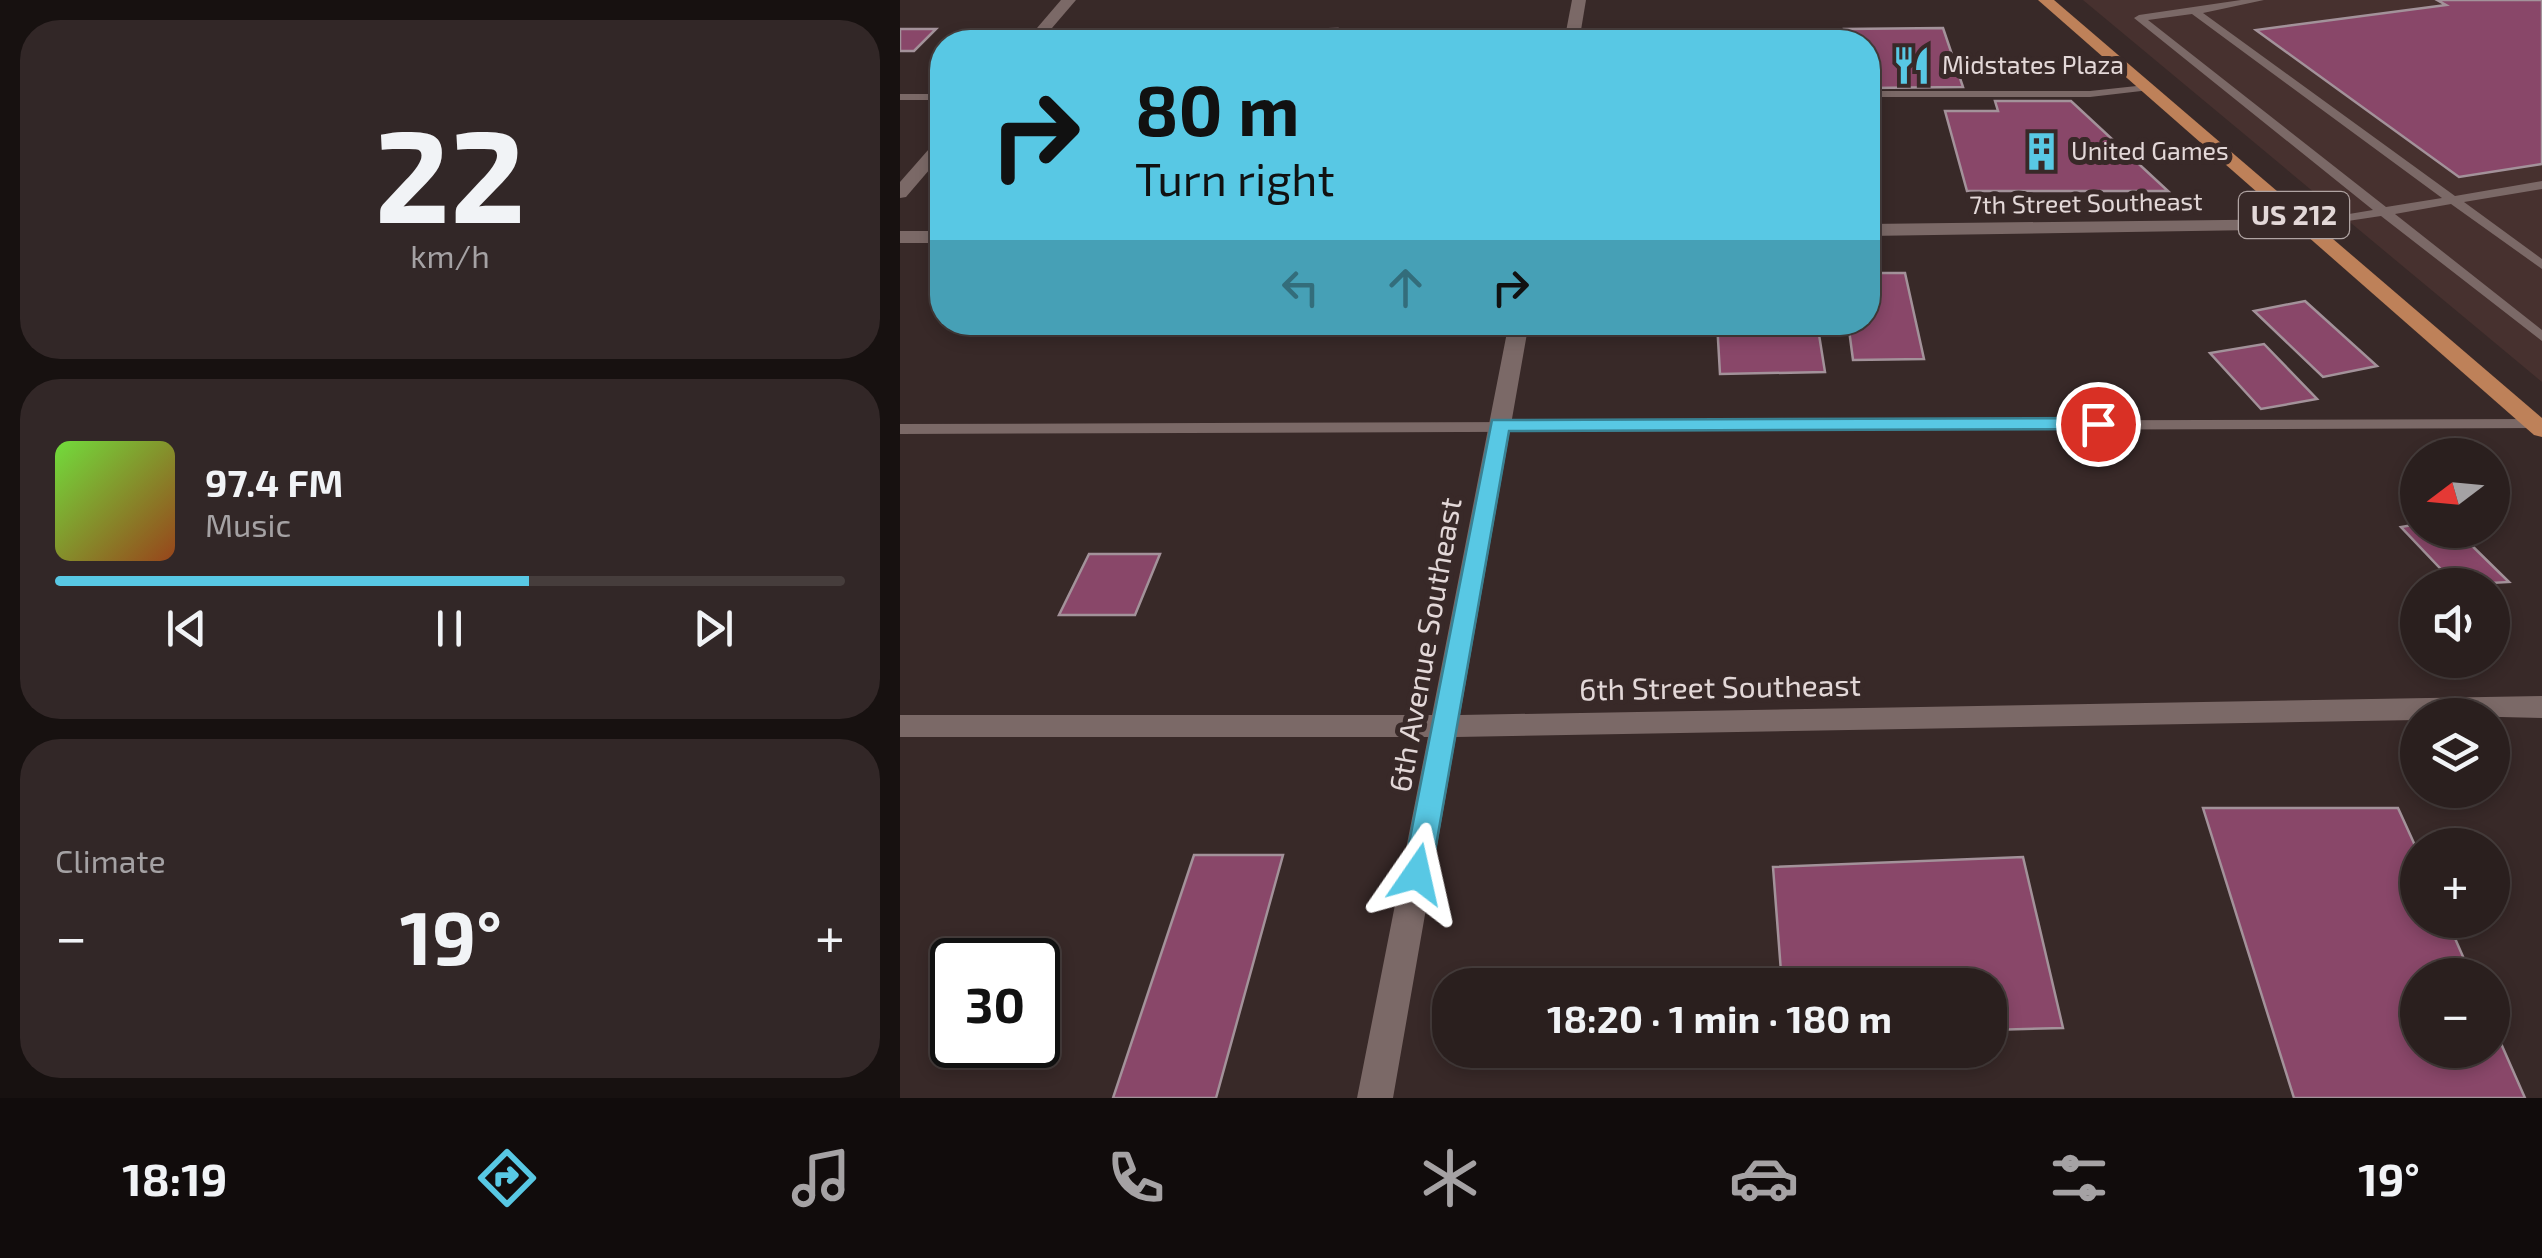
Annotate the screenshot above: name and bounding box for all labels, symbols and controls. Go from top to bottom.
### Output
restaurant icon: Midstates Plaza [1891,44,1933,86]
place label: Midstates Plaza [1942,49,2124,79]
text: 80 m [1135,66,1300,150]
icon: right [970,70,1100,200]
text: 22 [374,93,526,249]
building icon: United Games [2020,130,2062,172]
place label: United Games [2071,135,2229,165]
text: Turn right [1135,151,1335,205]
street label: 7th Street Southeast [1969,185,2203,219]
road number: US 212 [2239,192,2349,238]
text: km/h [410,236,490,274]
icon: left [1273,260,1328,315]
icon: ahead [1378,260,1433,315]
icon: right [1483,260,1538,315]
pin [2056,382,2141,467]
icon: arrive [2071,397,2126,452]
north arrow [2400,438,2510,548]
map controls [2400,438,2510,1068]
text: 97.4 FM [205,459,343,505]
street label: 6th Avenue Southeast [1380,495,1468,795]
text: Music [205,505,291,543]
button: sound [2400,568,2510,678]
icon: previous [159,601,214,656]
icon: pause [422,601,477,656]
icon: next [686,601,741,656]
street label: 6th Street Southeast [1579,666,1861,706]
button: layers [2400,698,2510,808]
position arrow [1365,822,1469,926]
button: + [2400,828,2510,938]
text: Climate [55,841,166,879]
text: 19° [400,890,502,980]
text: − [55,902,87,968]
text: + [815,902,845,968]
speed limit sign: 30 [930,938,1060,1068]
button: − [2400,958,2510,1068]
text: 18:20 · 1 min · 180 m [1547,995,1892,1041]
icon: directions [472,1143,542,1213]
icon: music [786,1143,856,1213]
icon: phone [1101,1143,1171,1213]
icon: climate [1415,1143,1485,1213]
icon: car [1729,1143,1799,1213]
icon: filters [2044,1143,2114,1213]
text: 18:19 [122,1151,227,1205]
text: 19° [2358,1151,2420,1205]

